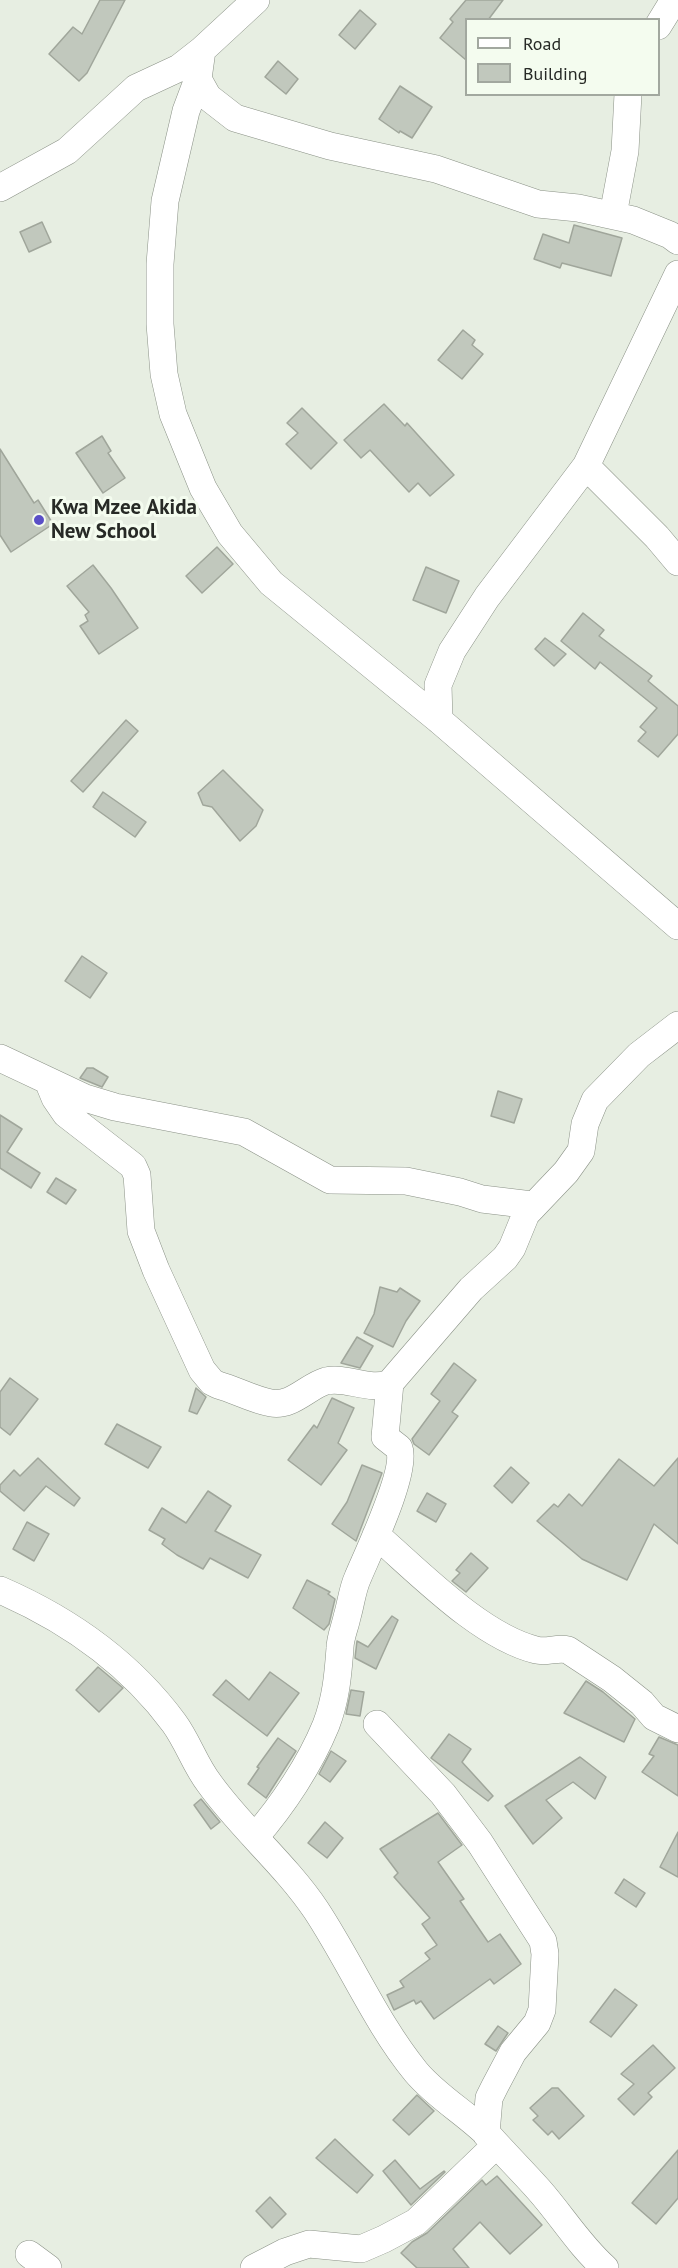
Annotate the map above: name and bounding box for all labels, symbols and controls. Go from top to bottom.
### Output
legend [465,18,660,96]
text: Road [523,32,561,55]
text: Building [523,62,587,85]
place label: Kwa Mzee Akida New School [51,495,197,545]
marker: Kwa Mzee Akida New School [32,513,46,527]

